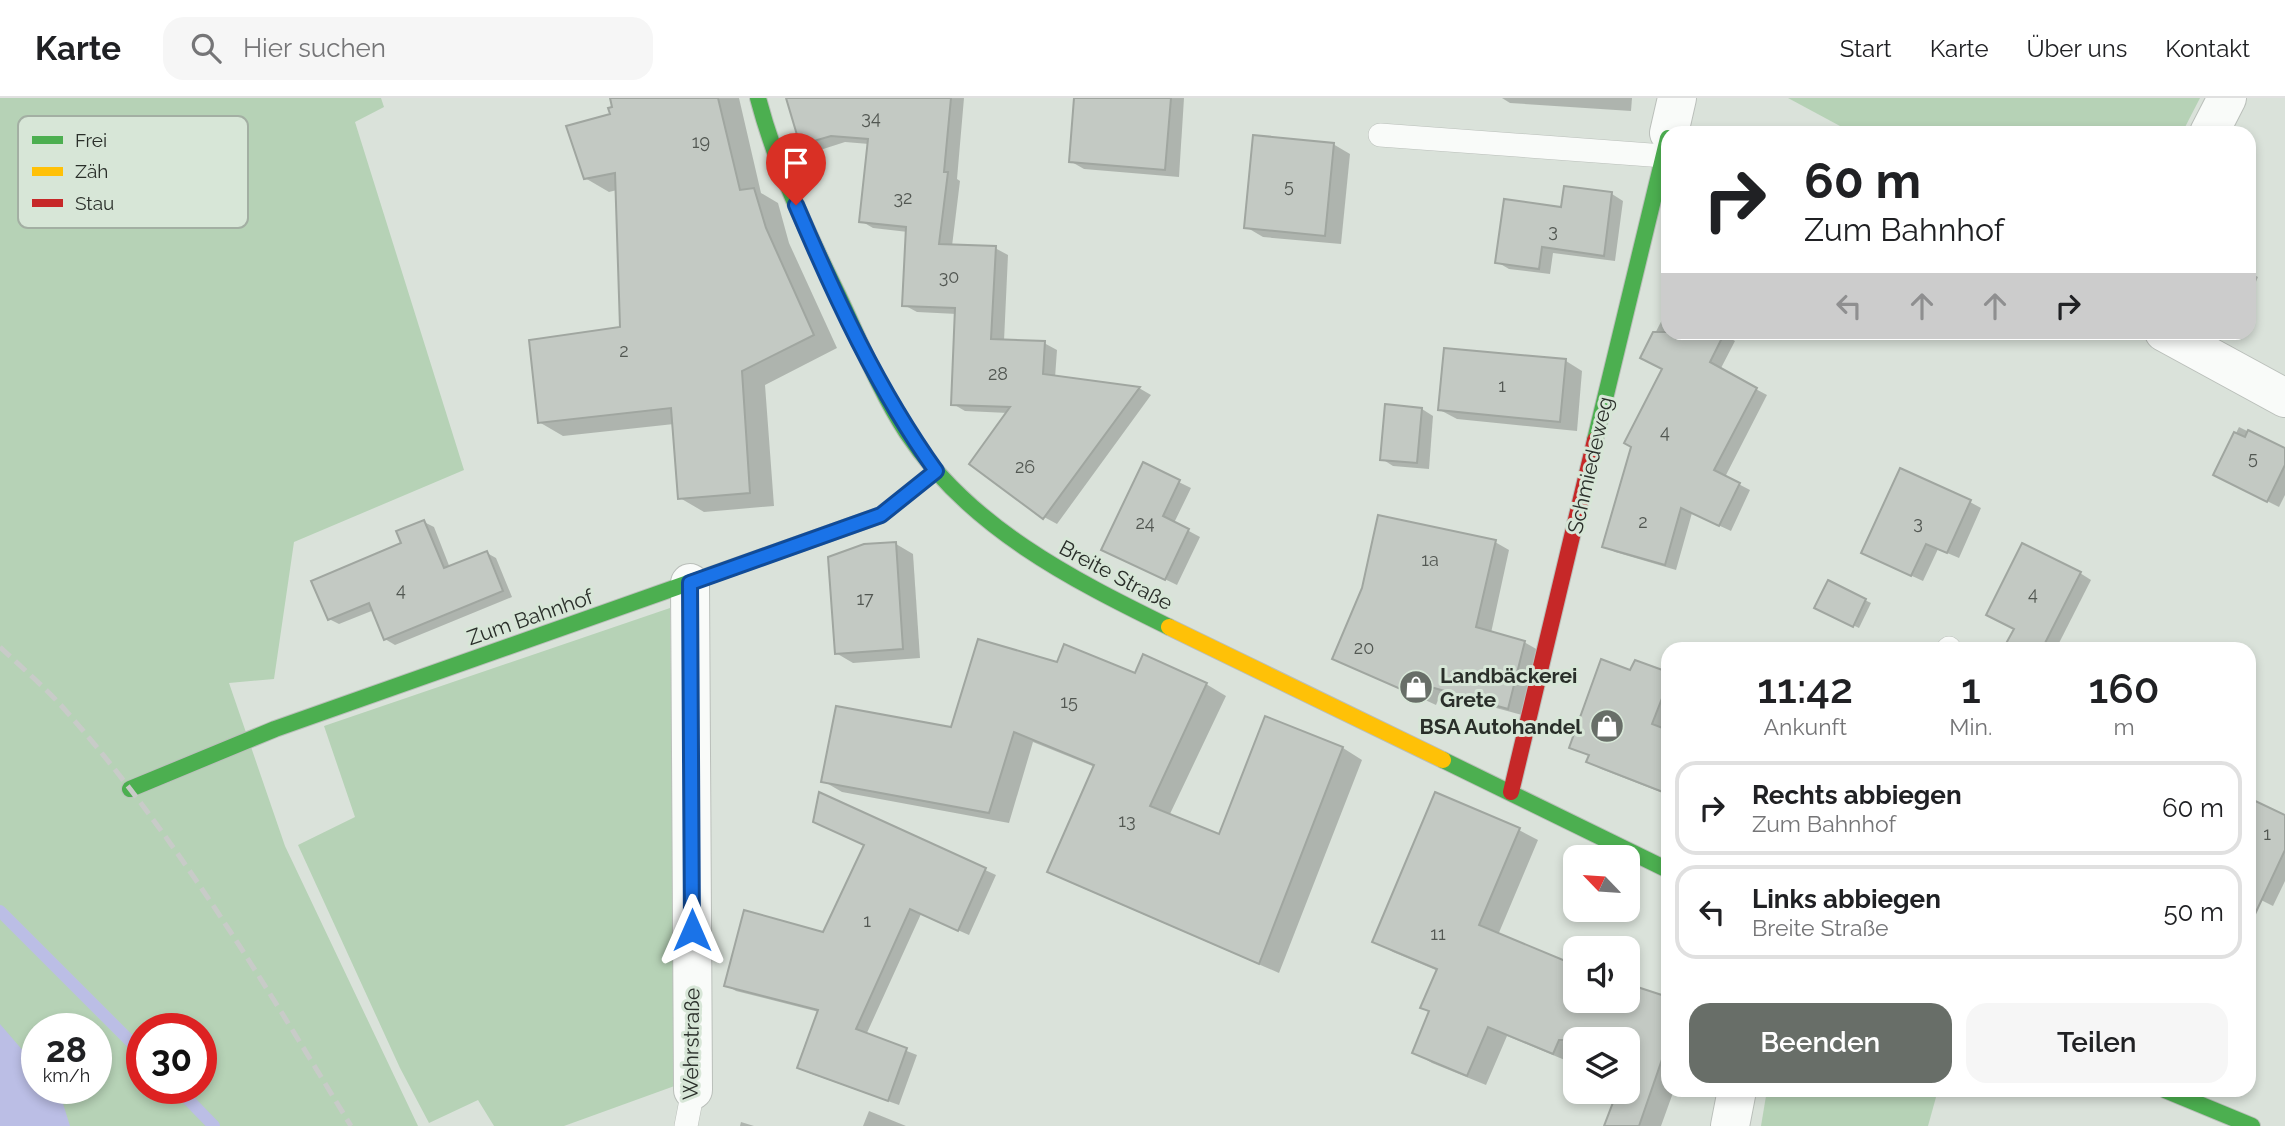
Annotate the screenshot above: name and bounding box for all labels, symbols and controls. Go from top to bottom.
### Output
search box [163,17,653,80]
text: Karte [35,29,121,68]
icon: search [187,29,225,67]
text: Hier suchen [243,33,386,63]
text: Start [1840,34,1892,63]
text: Karte [1930,34,1989,63]
text: Über uns [2027,34,2127,63]
text: Kontakt [2165,34,2250,63]
house number: 34 [861,107,881,128]
legend [18,116,248,228]
text: Frei [75,129,107,151]
house number: 19 [692,131,710,152]
pin [766,133,826,205]
icon: arrive [777,144,815,182]
text: 60 m [1804,152,1921,209]
icon: right [1689,154,1780,245]
text: Zäh [75,160,108,182]
house number: 5 [1284,175,1294,196]
house number: 32 [894,187,913,208]
text: Stau [75,192,114,214]
text: Zum Bahnhof [1804,211,2004,248]
house number: 3 [1548,220,1558,241]
house number: 30 [939,266,959,287]
icon: left [1830,287,1868,325]
icon: ahead [1903,287,1941,325]
icon: ahead [1976,287,2014,325]
icon: right [2049,287,2087,325]
house number: 2 [619,340,629,361]
house number: 28 [988,363,1008,384]
house number: 1 [1498,375,1506,396]
street label: Schmiedeweg [1562,394,1618,536]
house number: 4 [1660,421,1670,442]
house number: 5 [2248,447,2258,468]
house number: 26 [1015,456,1035,477]
house number: 2 [1638,511,1648,532]
house number: 24 [1135,512,1155,533]
house number: 3 [1913,512,1923,533]
street label: Breite Straße [1055,535,1177,615]
house number: 1a [1421,549,1439,570]
house number: 4 [396,579,406,600]
street label: Zum Bahnhof [464,583,597,650]
house number: 4 [2028,583,2038,604]
house number: 17 [856,588,874,609]
house number: 20 [1354,637,1374,658]
place label: Landbäckerei Grete [1440,663,1577,712]
text: 11:42 [1757,664,1853,713]
text: 1 [1961,664,1981,713]
text: 160 [2089,664,2160,713]
shop icon: Landbäckerei Grete [1397,668,1435,706]
house number: 15 [1060,691,1078,712]
shop icon: BSA Autohandel [1588,707,1626,745]
text: Ankunft [1763,713,1847,740]
text: Min. [1949,713,1992,740]
text: m [2114,713,2135,740]
place label: BSA Autohandel [1420,714,1582,739]
text: Rechts abbiegen [1752,780,1962,810]
icon: right [1693,789,1731,827]
text: 60 m [2162,793,2224,823]
house number: 13 [1118,810,1136,831]
text: Zum Bahnhof [1752,810,1896,837]
house number: 1 [2263,823,2271,844]
north arrow [1563,845,1640,922]
map controls [1563,845,1640,1104]
text: Links abbiegen [1752,884,1941,914]
position arrow [655,893,729,967]
icon: left [1693,893,1731,931]
text: 50 m [2163,897,2224,927]
house number: 1 [863,910,871,931]
text: Breite Straße [1752,914,1889,941]
house number: 11 [1430,923,1446,944]
button: sound [1563,936,1640,1013]
street label: Wehrstraße [678,988,704,1100]
button: Beenden [1689,1003,1952,1083]
button: Teilen [1966,1003,2228,1083]
speed limit sign: 30 [126,1013,217,1104]
button: layers [1563,1027,1640,1104]
text: 28 [46,1029,87,1070]
text: km/h [43,1065,90,1086]

